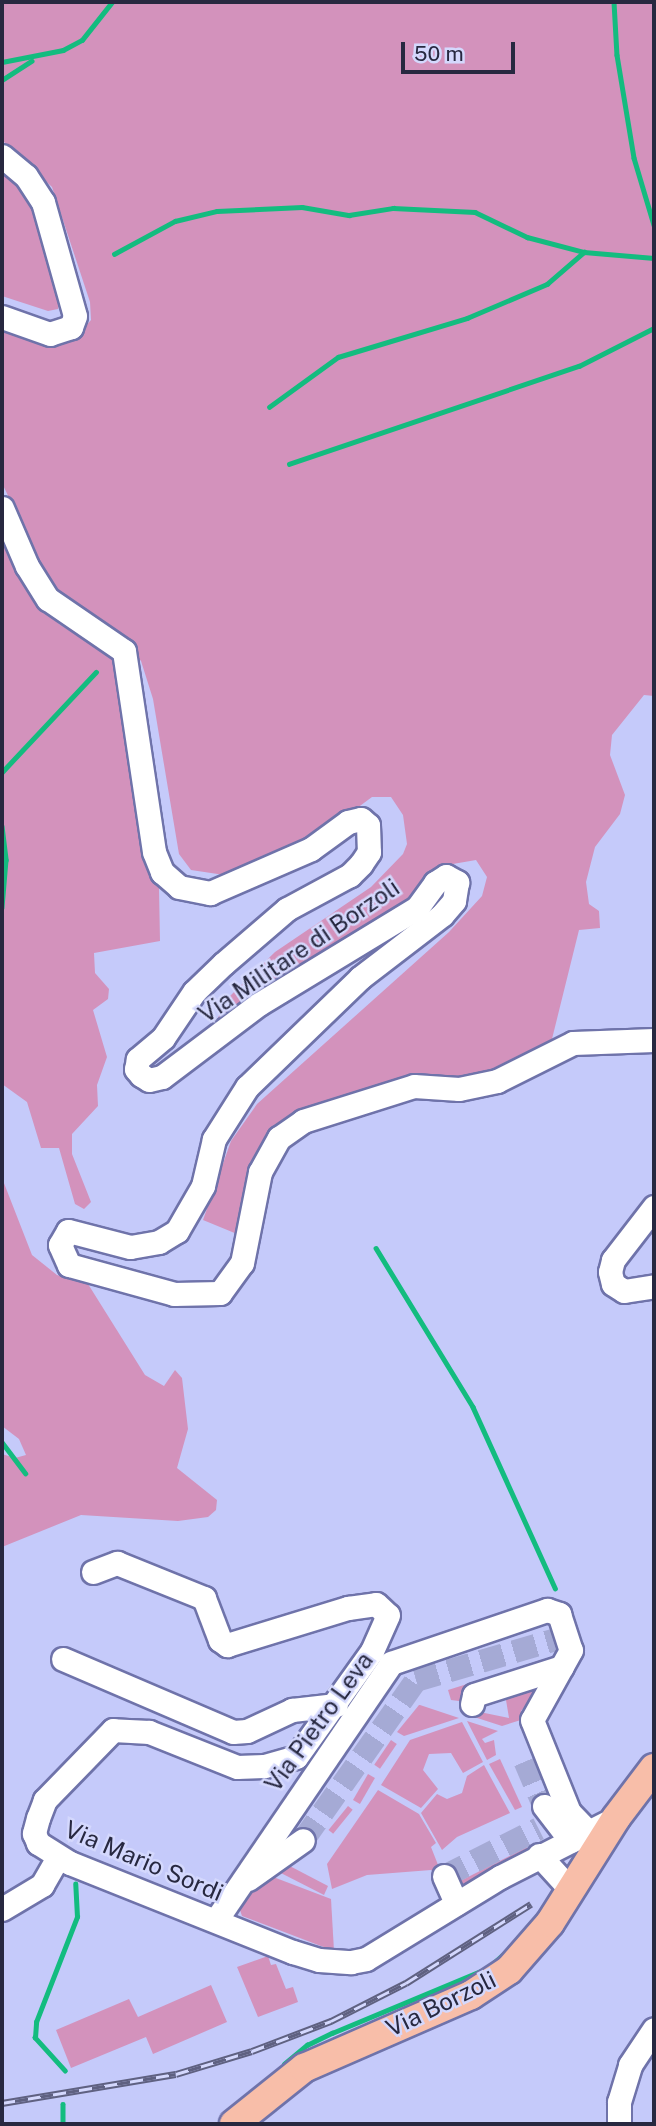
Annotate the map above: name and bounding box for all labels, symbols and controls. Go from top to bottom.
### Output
scale bar [404,28,518,72]
text: 50 m [414,41,464,66]
street label: Via Militare di Borzoli [193,873,405,1029]
street label: Via Pietro Leva [259,1647,379,1797]
street label: Via Mario Sordi [60,1815,228,1907]
street label: Via Borzoli [381,1965,501,2043]

